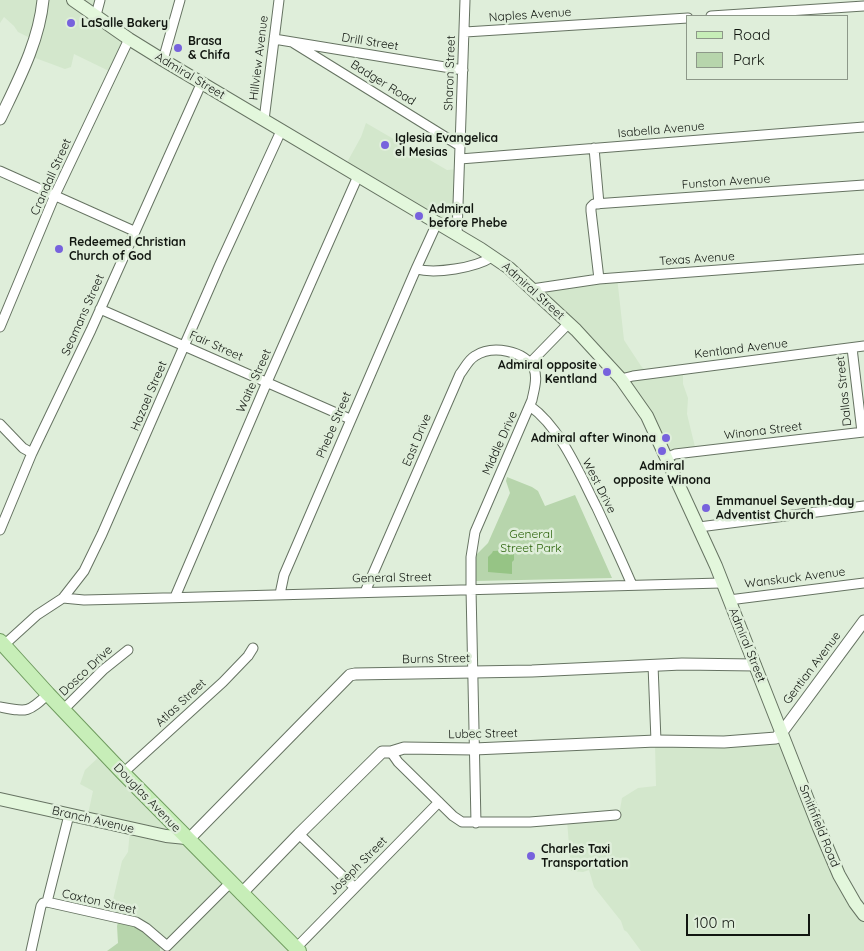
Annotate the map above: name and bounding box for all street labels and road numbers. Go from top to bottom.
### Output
street label: Naples Avenue [488,5,572,25]
street label: Hillview Avenue [247,15,271,101]
street label: Drill Street [341,30,399,54]
street label: Sharon Street [441,35,459,111]
street label: Admiral Street [152,49,228,103]
street label: Badger Road [348,57,418,109]
street label: Isabella Avenue [617,119,705,141]
street label: Crandall Street [28,136,74,218]
street label: Funston Avenue [681,172,771,192]
street label: Texas Avenue [659,249,735,269]
street label: Admiral Street [499,259,567,323]
street label: Seamans Street [59,272,107,358]
street label: Fair Street [187,328,245,364]
street label: Kentland Avenue [693,336,789,362]
street label: Waite Street [234,347,274,415]
street label: Dallas Street [833,355,855,427]
street label: Hazael Street [128,359,170,433]
street label: Phebe Street [314,390,354,460]
street label: Middle Drive [479,409,521,477]
street label: East Drive [399,411,435,469]
street label: Winona Street [723,419,803,443]
street label: West Drive [579,456,619,516]
street label: Wanskuck Avenue [744,565,846,591]
street label: General Street [352,570,432,586]
street label: Admiral Street [726,606,768,684]
street label: Gentian Avenue [780,629,844,707]
street label: Dosco Drive [57,643,115,699]
street label: Burns Street [402,651,470,667]
street label: Atlas Street [153,676,209,730]
street label: Lubec Street [448,726,518,742]
street label: Douglas Avenue [111,761,183,835]
street label: Smithfield Road [796,783,842,869]
street label: Branch Avenue [51,804,135,836]
street label: Joseph Street [326,834,390,898]
street label: Caxton Street [60,886,138,918]

